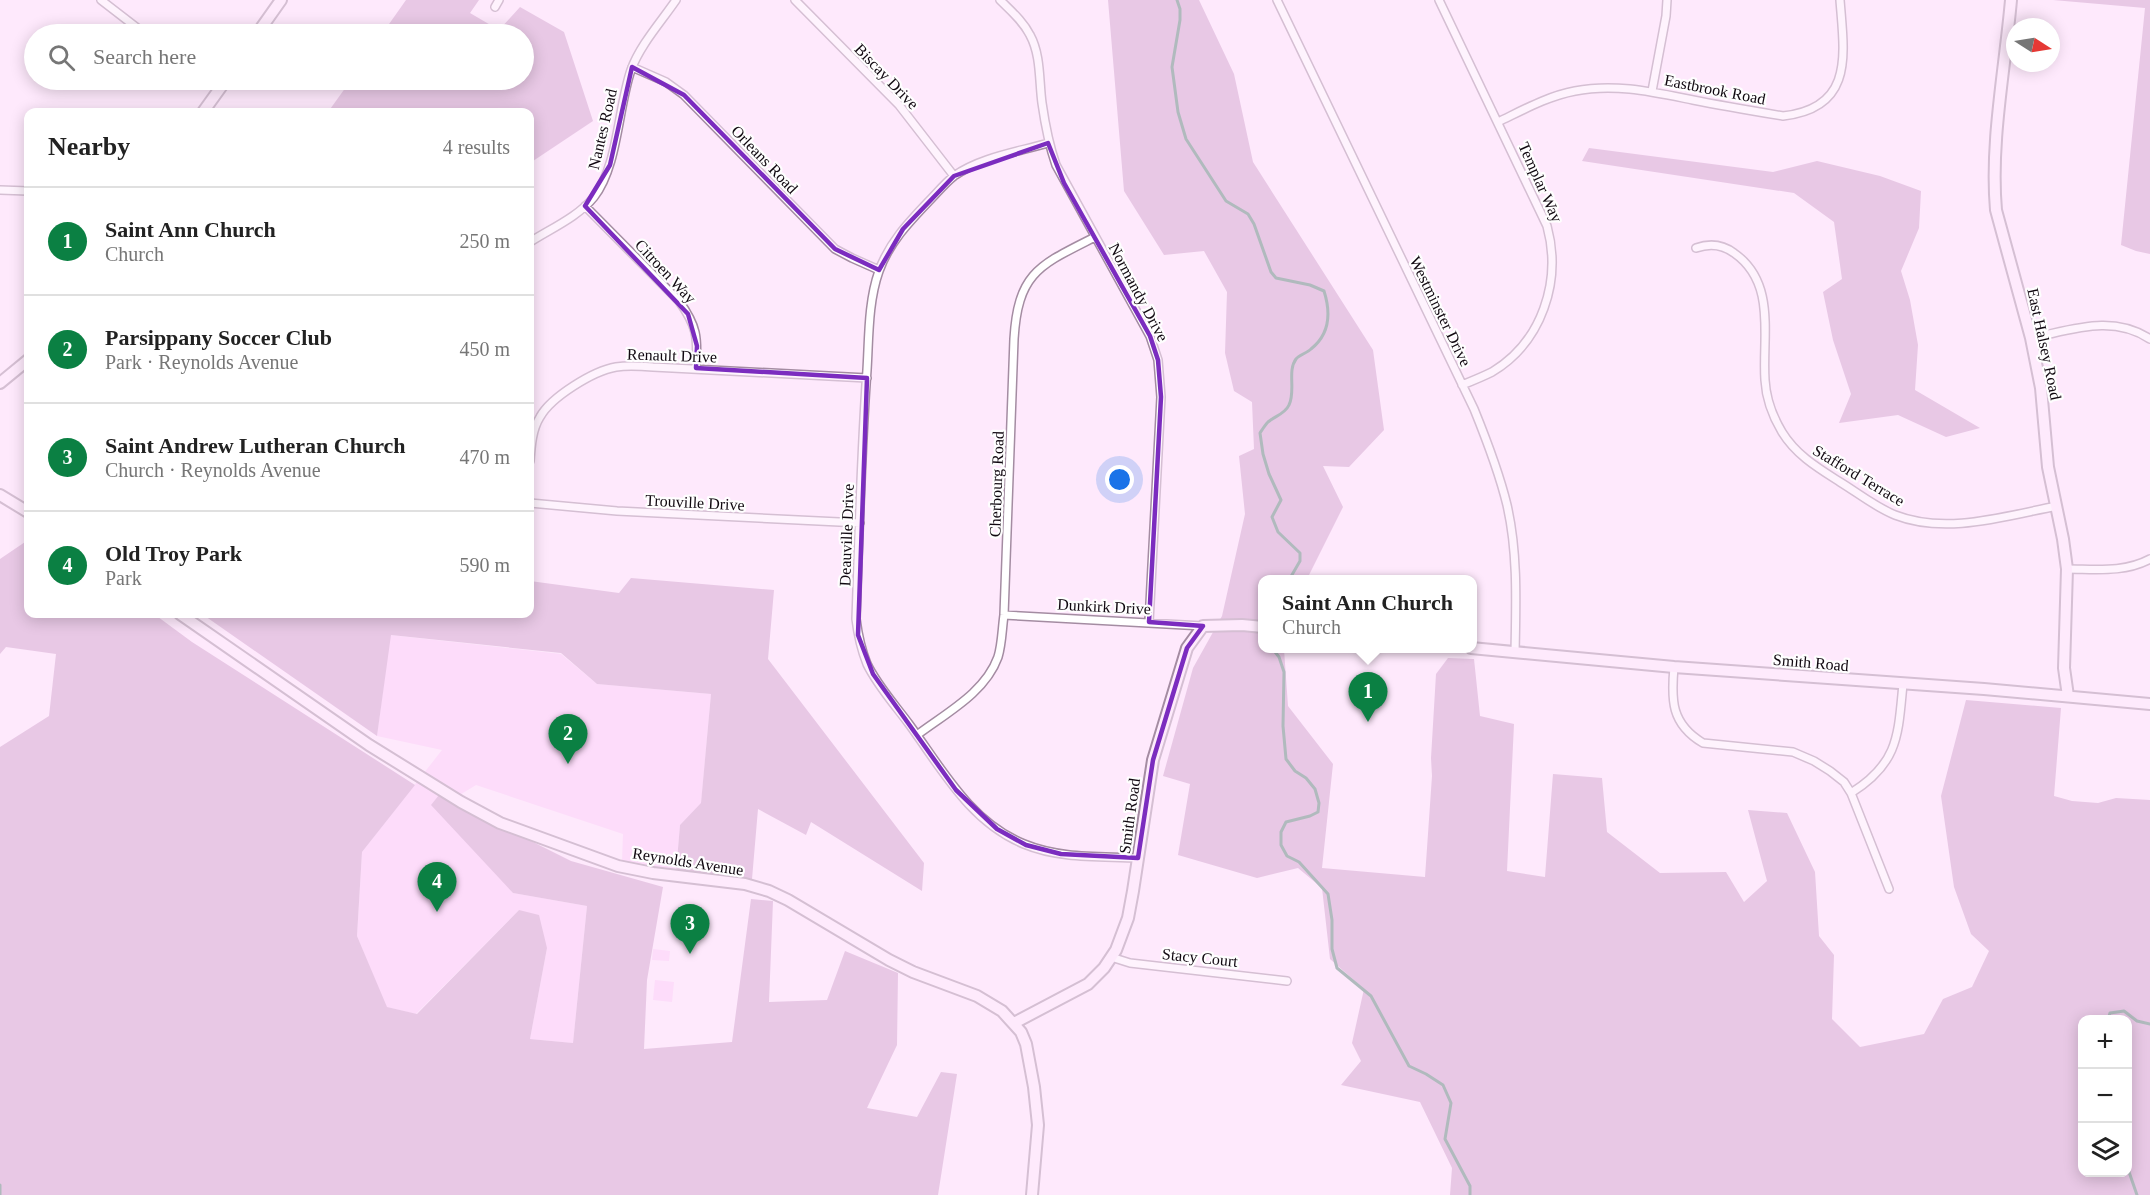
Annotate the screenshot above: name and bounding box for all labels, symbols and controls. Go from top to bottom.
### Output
north arrow [2006,18,2060,72]
search box [24,24,534,90]
street label: Biscay Drive [851,40,922,113]
icon: search [45,41,78,74]
text: Search here [93,44,196,69]
street label: Eastbrook Road [1663,71,1767,108]
street label: Nantes Road [585,87,620,171]
street label: Orleans Road [728,122,801,197]
text: Nearby [48,132,130,161]
text: 4 results [443,136,510,158]
street label: Templar Way [1514,140,1566,225]
text: Saint Ann Church [105,217,276,242]
text: 1 [63,230,73,252]
text: 250 m [459,230,510,252]
street label: Citroen Way [631,236,699,307]
street label: Normandy Drive [1105,240,1172,345]
text: Church [105,243,164,265]
street label: Westminster Drive [1407,254,1474,369]
street label: East Halsey Road [2023,287,2065,402]
text: Parsippany Soccer Club [105,325,332,350]
text: 2 [63,338,73,360]
text: 450 m [459,338,510,360]
street label: Renault Drive [627,345,717,366]
text: Park · Reynolds Avenue [105,351,299,373]
street label: Cherbourg Road [986,431,1008,537]
text: Saint Andrew Lutheran Church [105,433,406,458]
street label: Stafford Terrace [1810,441,1908,509]
text: 3 [63,446,73,468]
text: 470 m [459,446,510,468]
text: Church · Reynolds Avenue [105,459,321,481]
your location [1105,465,1134,494]
street label: Deauville Drive [836,483,857,587]
street label: Trouville Drive [645,491,745,514]
text: Old Troy Park [105,541,242,566]
text: 4 [63,554,73,576]
text: 590 m [459,554,510,576]
text: Park [105,567,142,589]
popup [1258,575,1477,653]
text: Saint Ann Church [1282,590,1453,615]
street label: Dunkirk Drive [1057,596,1151,617]
text: Church [1282,616,1341,638]
street label: Smith Road [1772,651,1850,674]
pin: 1 [1348,672,1388,722]
pin: 2 [548,714,588,764]
street label: Smith Road [1116,777,1143,855]
street label: Reynolds Avenue [631,844,745,880]
pin: 4 [418,862,456,912]
pin: 3 [670,904,710,954]
street label: Stacy Court [1161,945,1239,971]
map controls [2078,1015,2132,1177]
button: + [2078,1015,2132,1069]
button: − [2078,1069,2132,1123]
button: layers [2078,1123,2132,1177]

